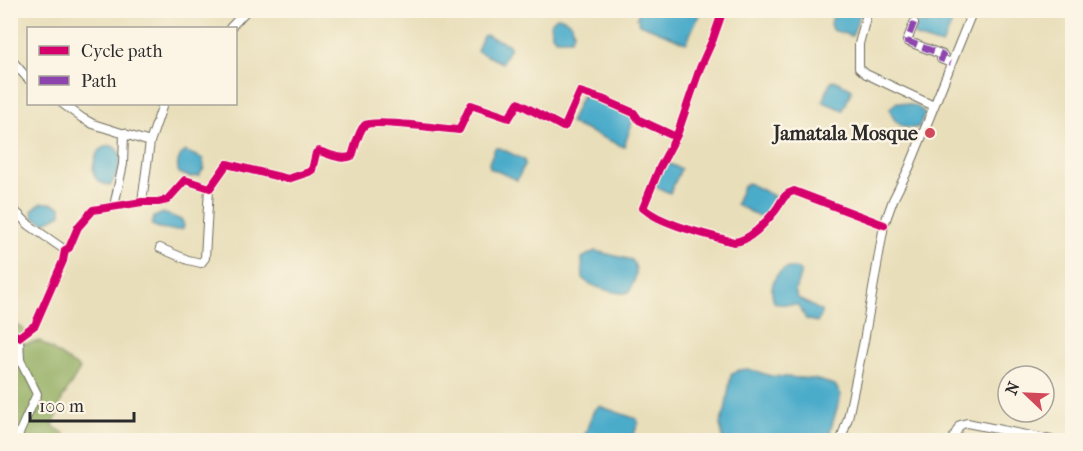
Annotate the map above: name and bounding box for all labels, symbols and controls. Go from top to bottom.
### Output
legend [27,27,237,105]
text: Cycle path [81,41,162,62]
text: Path [81,71,117,92]
place label: Jamatala Mosque [771,122,918,145]
marker: Jamatala Mosque [923,126,937,140]
north arrow [996,364,1056,424]
text: N [1002,378,1024,398]
scale bar [30,385,134,423]
text: 100 m [39,396,84,417]

